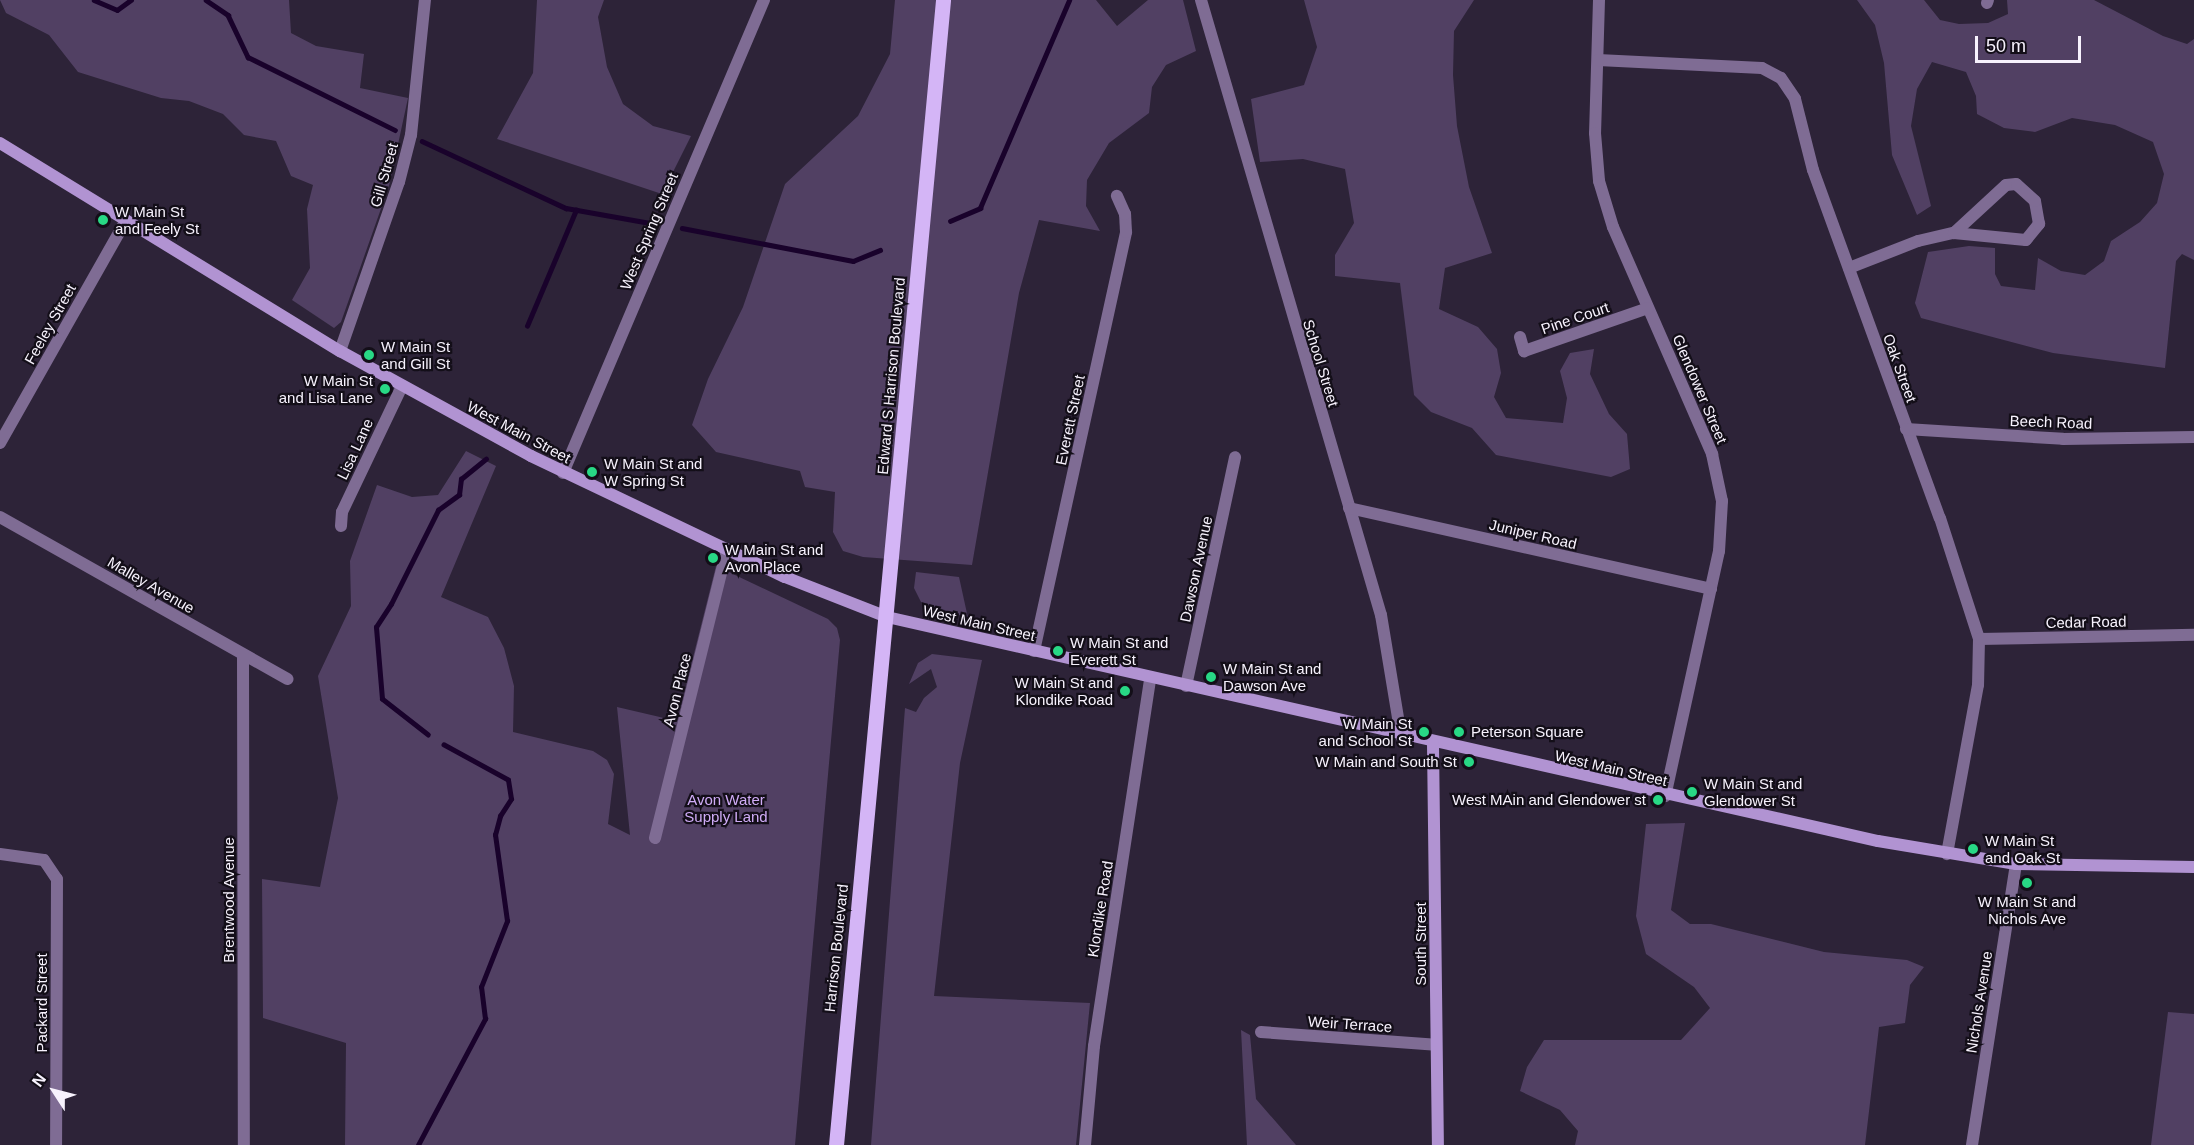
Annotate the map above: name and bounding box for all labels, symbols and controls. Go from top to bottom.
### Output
scale bar [1978,24,2084,62]
text: 50 m [1986,36,2026,56]
street label: Gill Street [366,141,402,209]
street label: West Spring Street [616,170,682,292]
place label: W Main St and Feely St [115,202,199,237]
marker: W Main St and Feely St [96,213,110,227]
street label: Edward S Harrison Boulevard [873,277,909,475]
street label: Feeley Street [21,281,79,367]
street label: Pine Court [1539,298,1611,338]
street label: School Street [1299,317,1343,409]
street label: Oak Street [1879,331,1921,405]
street label: Glendower Street [1669,332,1731,446]
place label: W Main St and Gill St [381,337,450,372]
marker: W Main St and Gill St [362,348,376,362]
place label: W Main St and Lisa Lane [279,371,373,406]
street label: Everett Street [1052,373,1088,467]
marker: W Main St and Lisa Lane [378,382,392,396]
street label: West Main Street [464,397,574,467]
street label: Beech Road [2009,412,2093,432]
street label: Lisa Lane [333,416,377,482]
place label: W Main St and W Spring St [604,454,702,489]
marker: W Main St and W Spring St [585,465,599,479]
street label: Dawson Avenue [1176,514,1216,624]
street label: Juniper Road [1488,515,1578,553]
place label: W Main St and Avon Place [725,540,823,575]
marker: W Main St and Avon Place [706,551,720,565]
street label: Malley Avenue [104,553,198,617]
street label: West Main Street [921,601,1037,645]
street label: Cedar Road [2045,612,2127,632]
place label: W Main St and Everett St [1070,633,1168,668]
marker: W Main St and Everett St [1051,644,1065,658]
street label: Avon Place [659,651,695,729]
place label: W Main St and Dawson Ave [1223,659,1321,694]
marker: W Main St and Dawson Ave [1204,670,1218,684]
place label: W Main St and Klondike Road [1015,673,1113,708]
marker: W Main St and Klondike Road [1118,684,1132,698]
place label: W Main St and School St [1319,714,1412,749]
place label: Peterson Square [1471,723,1584,741]
marker: W Main St and School St [1417,725,1431,739]
marker: Peterson Square [1452,725,1466,739]
street label: West Main Street [1553,746,1669,790]
place label: W Main and South St [1315,753,1457,771]
marker: W Main and South St [1462,755,1476,769]
place label: W Main St and Glendower St [1704,774,1802,809]
marker: W Main St and Glendower St [1685,785,1699,799]
park label: Avon Water Supply Land [684,790,768,825]
place label: West MAin and Glendower st [1452,791,1646,809]
marker: West MAin and Glendower st [1651,793,1665,807]
place label: W Main St and Oak St [1985,831,2060,866]
street label: Brentwood Avenue [220,837,238,963]
marker: W Main St and Oak St [1966,842,1980,856]
street label: Klondike Road [1083,859,1117,959]
marker: W Main St and Nichols Ave [2020,876,2034,890]
street label: Harrison Boulevard [820,883,852,1013]
place label: W Main St and Nichols Ave [1978,892,2076,927]
street label: South Street [1412,902,1430,986]
street label: Nichols Avenue [1962,949,1996,1055]
street label: Packard Street [33,953,51,1053]
street label: Weir Terrace [1307,1012,1393,1036]
north arrow [24,1061,84,1121]
text: N [29,1070,49,1090]

